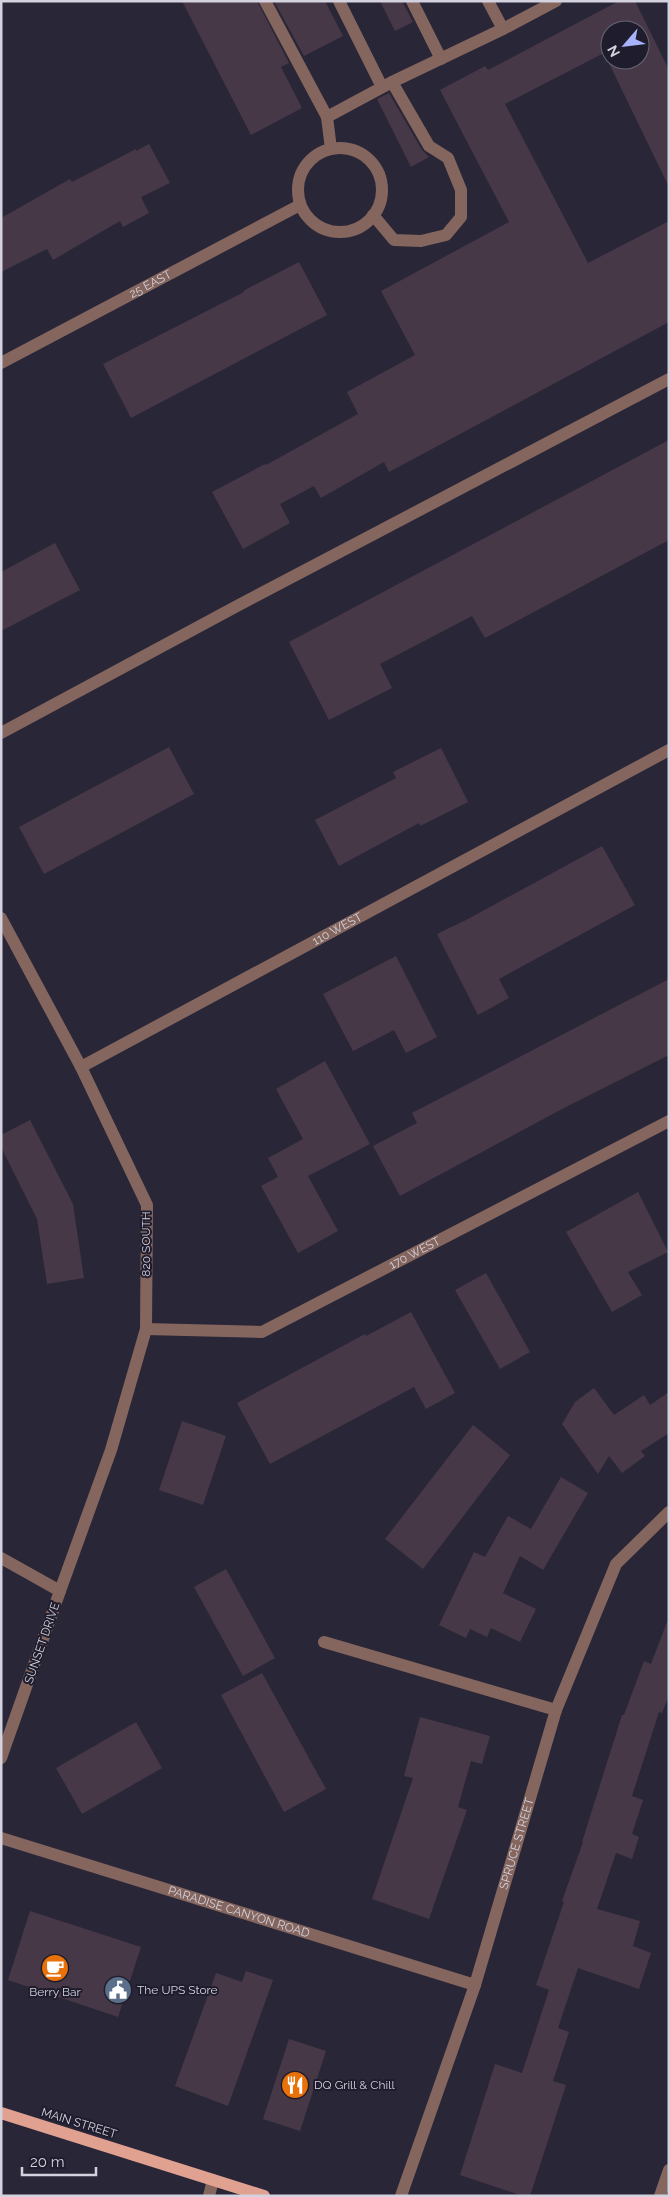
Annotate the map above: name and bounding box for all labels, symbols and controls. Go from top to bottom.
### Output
north arrow [600,20,650,70]
text: N [604,43,623,60]
street label: 25 EAST [127,267,175,301]
street label: 110 WEST [310,909,365,948]
street label: 820 SOUTH [139,1211,153,1277]
street label: 170 WEST [387,1233,443,1272]
street label: SUNSET DRIVE [22,1600,62,1686]
street label: SPRUCE STREET [497,1796,537,1891]
street label: PARADISE CANYON ROAD [166,1883,312,1940]
cafe icon: Berry Bar [40,1953,70,1983]
public building icon: The UPS Store [103,1975,133,2005]
place label: The UPS Store [137,1983,218,1997]
place label: Berry Bar [29,1985,82,1999]
restaurant icon: DQ Grill & Chill [280,2070,310,2100]
place label: DQ Grill & Chill [314,2078,395,2092]
street label: MAIN STREET [40,2105,119,2141]
scale bar [22,2144,96,2176]
text: 20 m [30,2153,65,2171]

